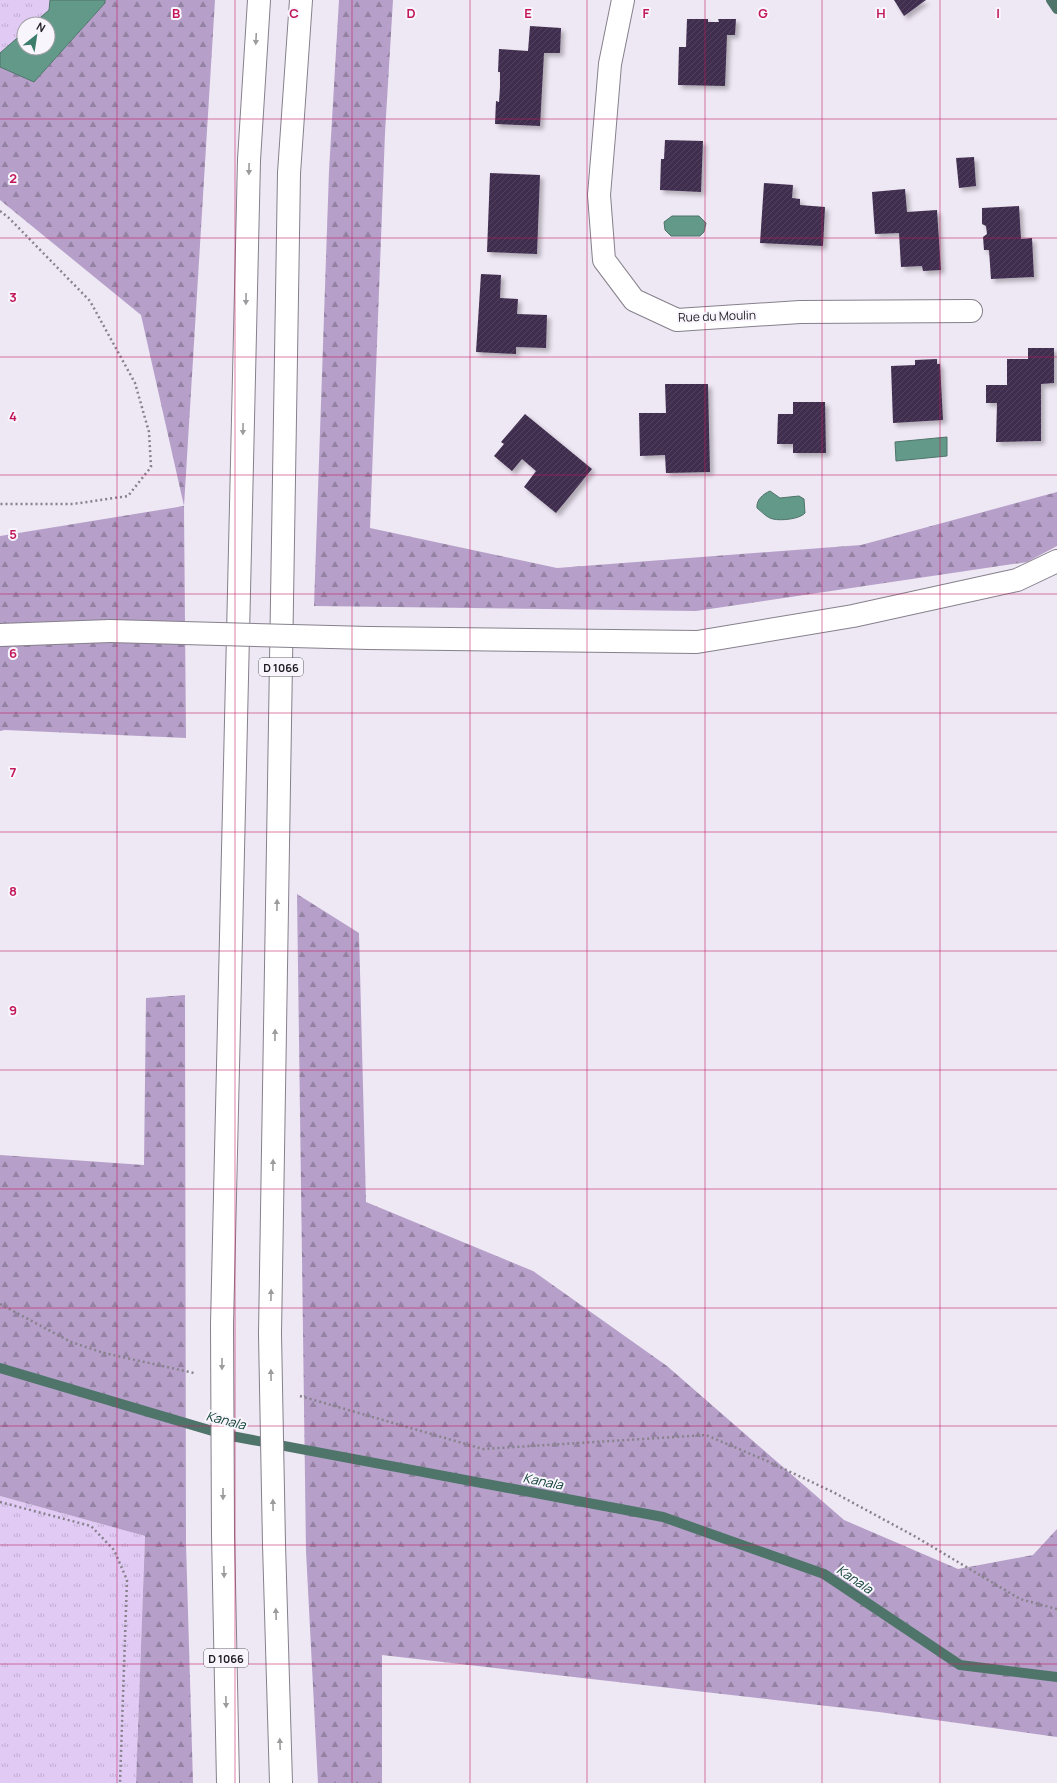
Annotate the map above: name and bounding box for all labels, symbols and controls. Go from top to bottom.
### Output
text: B [172,4,180,22]
text: C [289,4,299,22]
text: D [406,4,416,22]
text: E [524,4,532,22]
text: F [643,4,650,22]
text: G [758,4,768,22]
text: H [876,4,886,22]
text: I [996,4,1000,22]
north arrow [16,16,56,56]
text: N [34,18,49,35]
one-way arrow [253,33,260,45]
one-way arrow [246,163,252,176]
text: 2 [9,169,17,187]
text: 3 [9,288,17,306]
one-way arrow [243,293,249,306]
street label: Rue du Moulin [678,306,756,326]
text: 4 [9,407,17,425]
one-way arrow [240,423,246,436]
text: 5 [9,525,17,543]
text: 6 [9,644,17,662]
road number: D 1066 [259,658,303,676]
text: 7 [10,763,17,781]
text: 8 [9,882,17,900]
one-way arrow [274,899,281,911]
text: 9 [9,1001,17,1019]
one-way arrow [272,1028,278,1041]
one-way arrow [270,1158,276,1171]
one-way arrow [268,1288,274,1301]
one-way arrow [219,1358,225,1371]
one-way arrow [268,1368,274,1381]
water label: Kanala [204,1406,248,1434]
water label: Kanala [522,1468,565,1494]
one-way arrow [220,1488,226,1501]
one-way arrow [270,1498,276,1511]
water label: Kanala [833,1560,877,1598]
one-way arrow [221,1566,227,1579]
one-way arrow [273,1607,279,1620]
road number: D 1066 [204,1649,248,1667]
one-way arrow [223,1696,230,1708]
one-way arrow [277,1737,283,1750]

